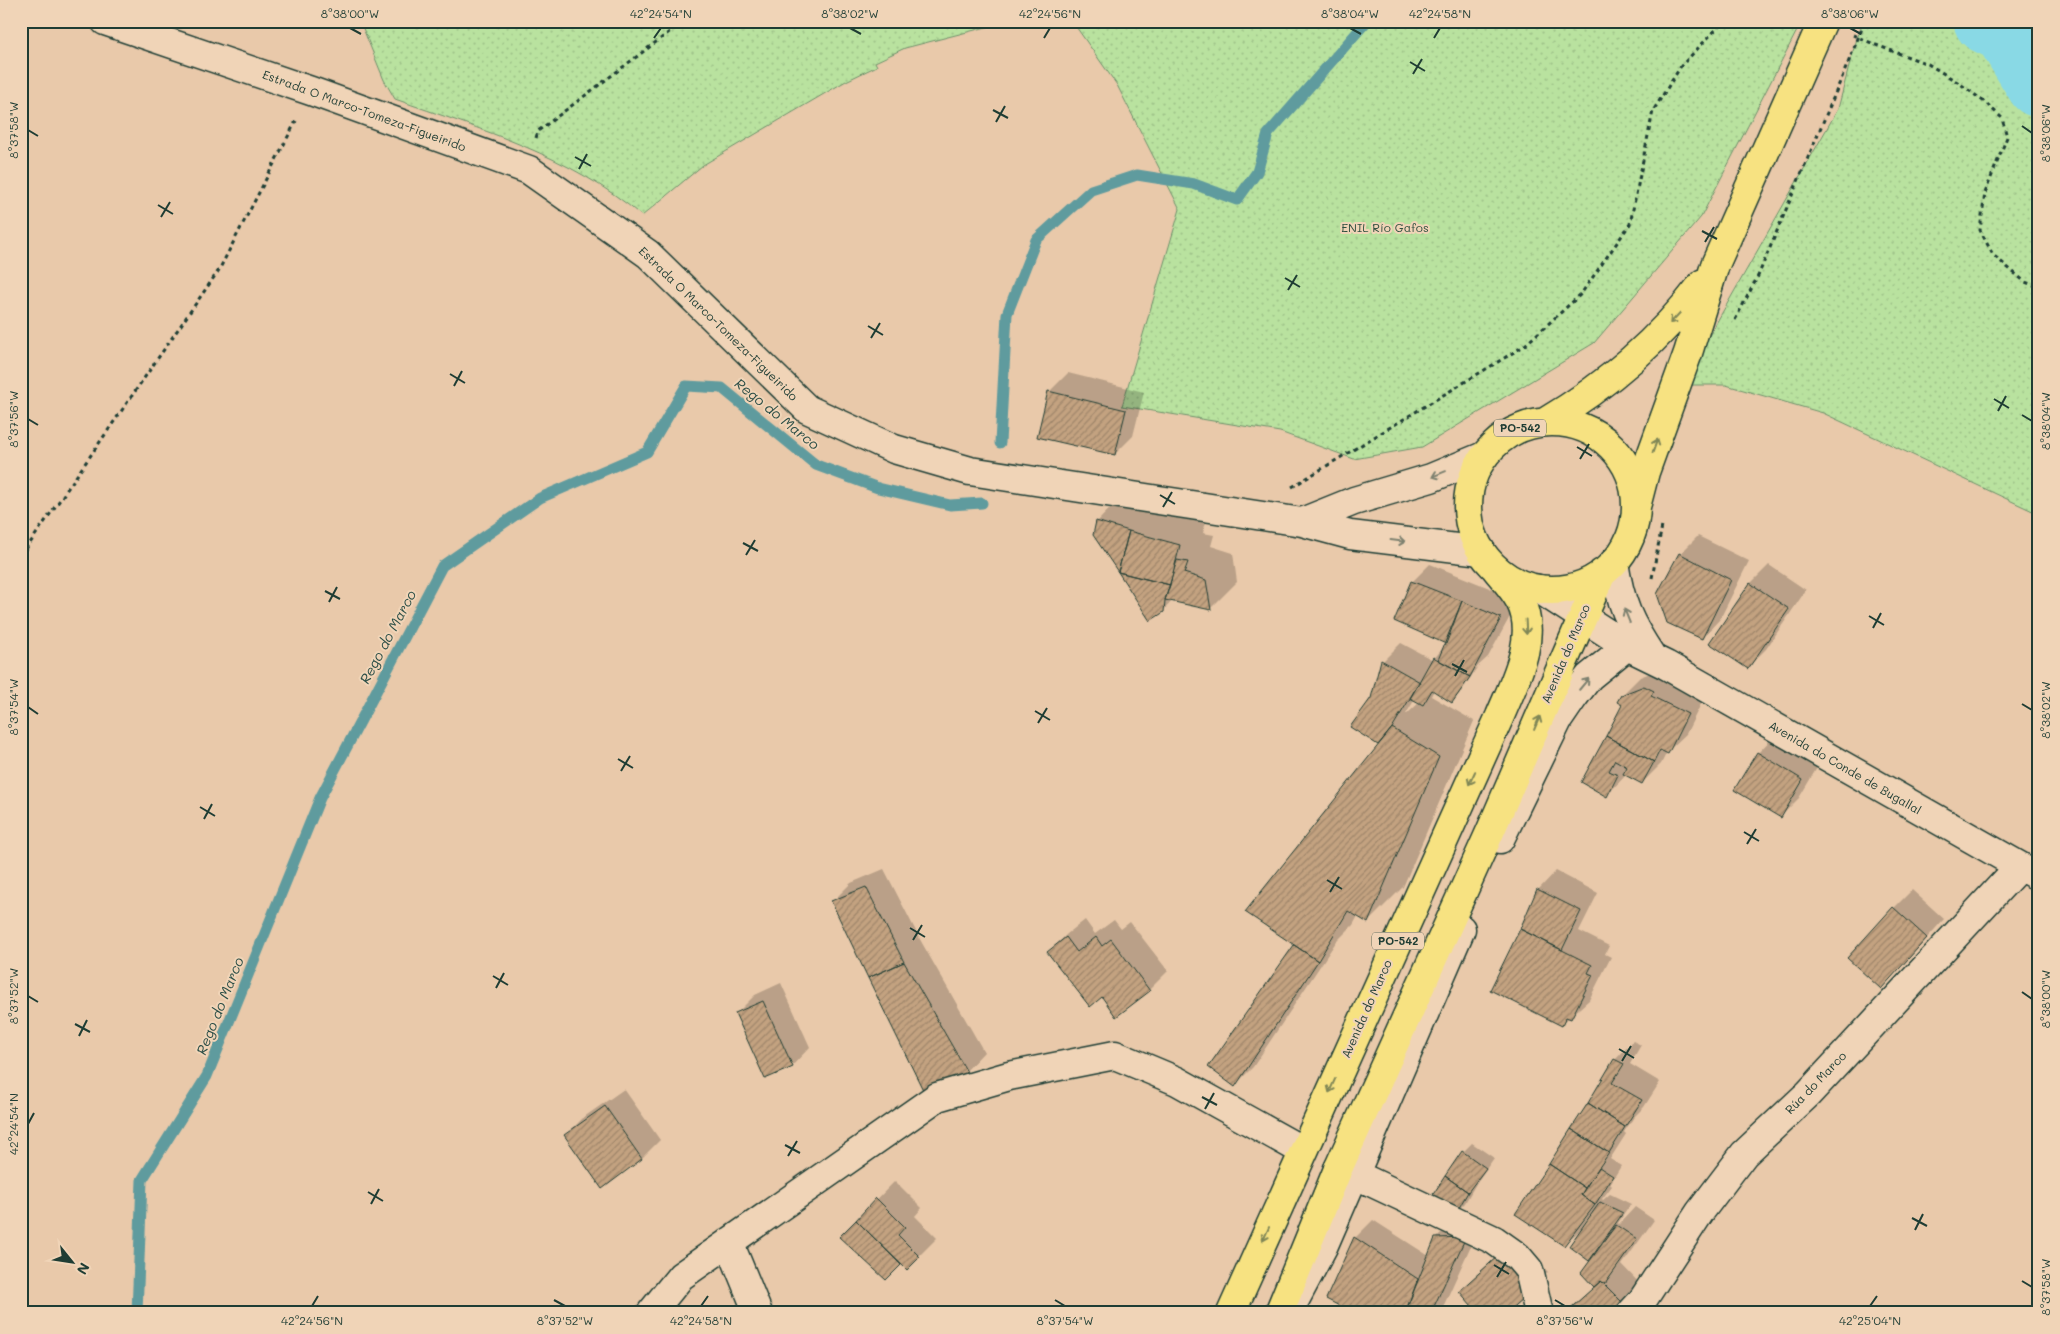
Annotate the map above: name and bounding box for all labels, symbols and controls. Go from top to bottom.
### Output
text: 8°38'00"W [321,5,379,21]
text: 42°24'54"N [630,5,692,21]
text: 8°38'02"W [821,5,879,21]
text: 42°24'56"N [1019,5,1081,21]
text: 8°38'04"W [1321,5,1379,21]
text: 42°24'58"N [1409,5,1471,21]
text: 8°38'06"W [1821,5,1879,21]
street label: Estrada O Marco-Tomeza-Figueirido [260,66,468,154]
text: 8°37'58"W [5,101,21,159]
text: 8°38'06"W [2037,104,2053,162]
park label: ENIL Río Gafos [1341,219,1429,235]
street label: Estrada O Marco-Tomeza-Figueirido [636,243,802,404]
one-way arrow [1669,312,1681,324]
water label: Rego do Marco [731,374,824,454]
text: 8°37'56"W [5,390,21,448]
text: 8°38'04"W [2037,392,2053,450]
road number: PO-542 [1494,419,1546,436]
one-way arrow [1651,439,1660,454]
one-way arrow [1432,470,1447,480]
one-way arrow [1390,536,1406,546]
water label: Rego do Marco [355,587,420,687]
street label: Avenida do Marco [1537,602,1593,705]
one-way arrow [1622,609,1631,624]
one-way arrow [1521,618,1530,634]
text: 8°37'54"W [5,678,21,736]
one-way arrow [1578,678,1589,691]
text: 8°38'02"W [2037,681,2053,739]
one-way arrow [1532,716,1542,731]
street label: Avenida do Conde de Bugallal [1766,717,1925,817]
one-way arrow [1466,770,1476,785]
road number: PO-542 [1372,932,1424,949]
water label: Rego do Marco [191,954,248,1057]
street label: Avenida do Marco [1337,957,1395,1060]
text: 8°37'52"W [5,968,21,1024]
text: 8°38'00"W [2037,970,2053,1028]
street label: Rúa do Marco [1781,1047,1849,1117]
one-way arrow [1327,1078,1336,1093]
text: 42°24'54"N [5,1093,21,1155]
one-way arrow [1260,1226,1270,1241]
north arrow [48,1236,98,1286]
text: 8°37'58"W [2037,1258,2053,1316]
text: N [73,1259,95,1278]
text: 42°24'56"N [281,1312,343,1328]
text: 8°37'52"W [537,1312,593,1328]
text: 42°24'58"N [670,1312,732,1328]
text: 8°37'54"W [1036,1312,1094,1328]
text: 8°37'56"W [1536,1312,1594,1328]
text: 42°25'04"N [1839,1312,1901,1328]

